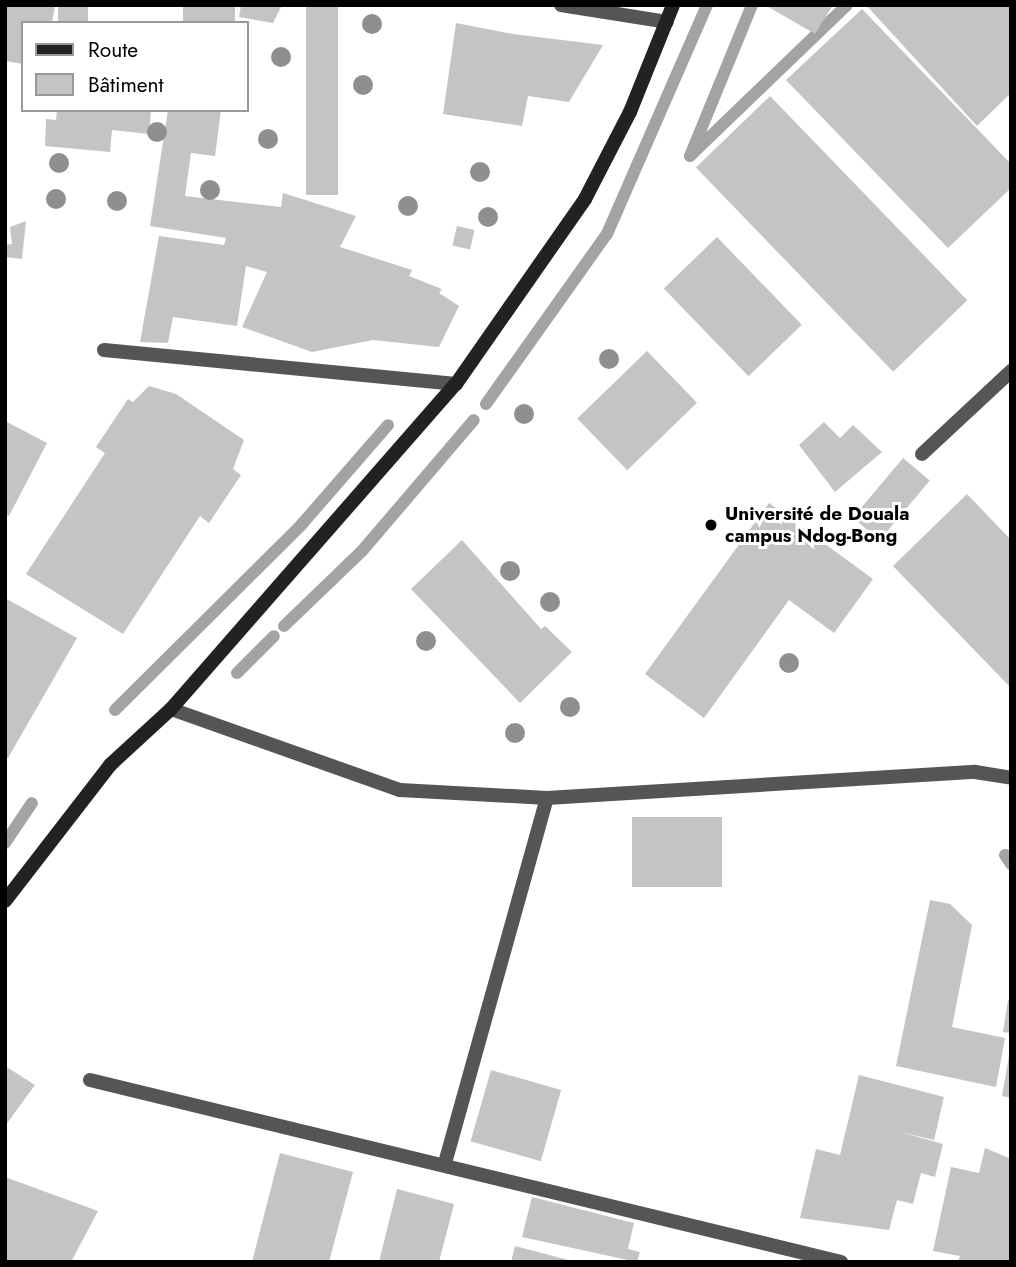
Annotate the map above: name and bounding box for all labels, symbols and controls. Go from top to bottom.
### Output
legend [21,21,248,112]
text: Route [88,35,138,65]
text: Bâtiment [88,70,164,100]
place label: Université de Douala campus Ndog-Bong [725,503,909,547]
marker: Université de Douala campus Ndog-Bong [703,517,719,533]

